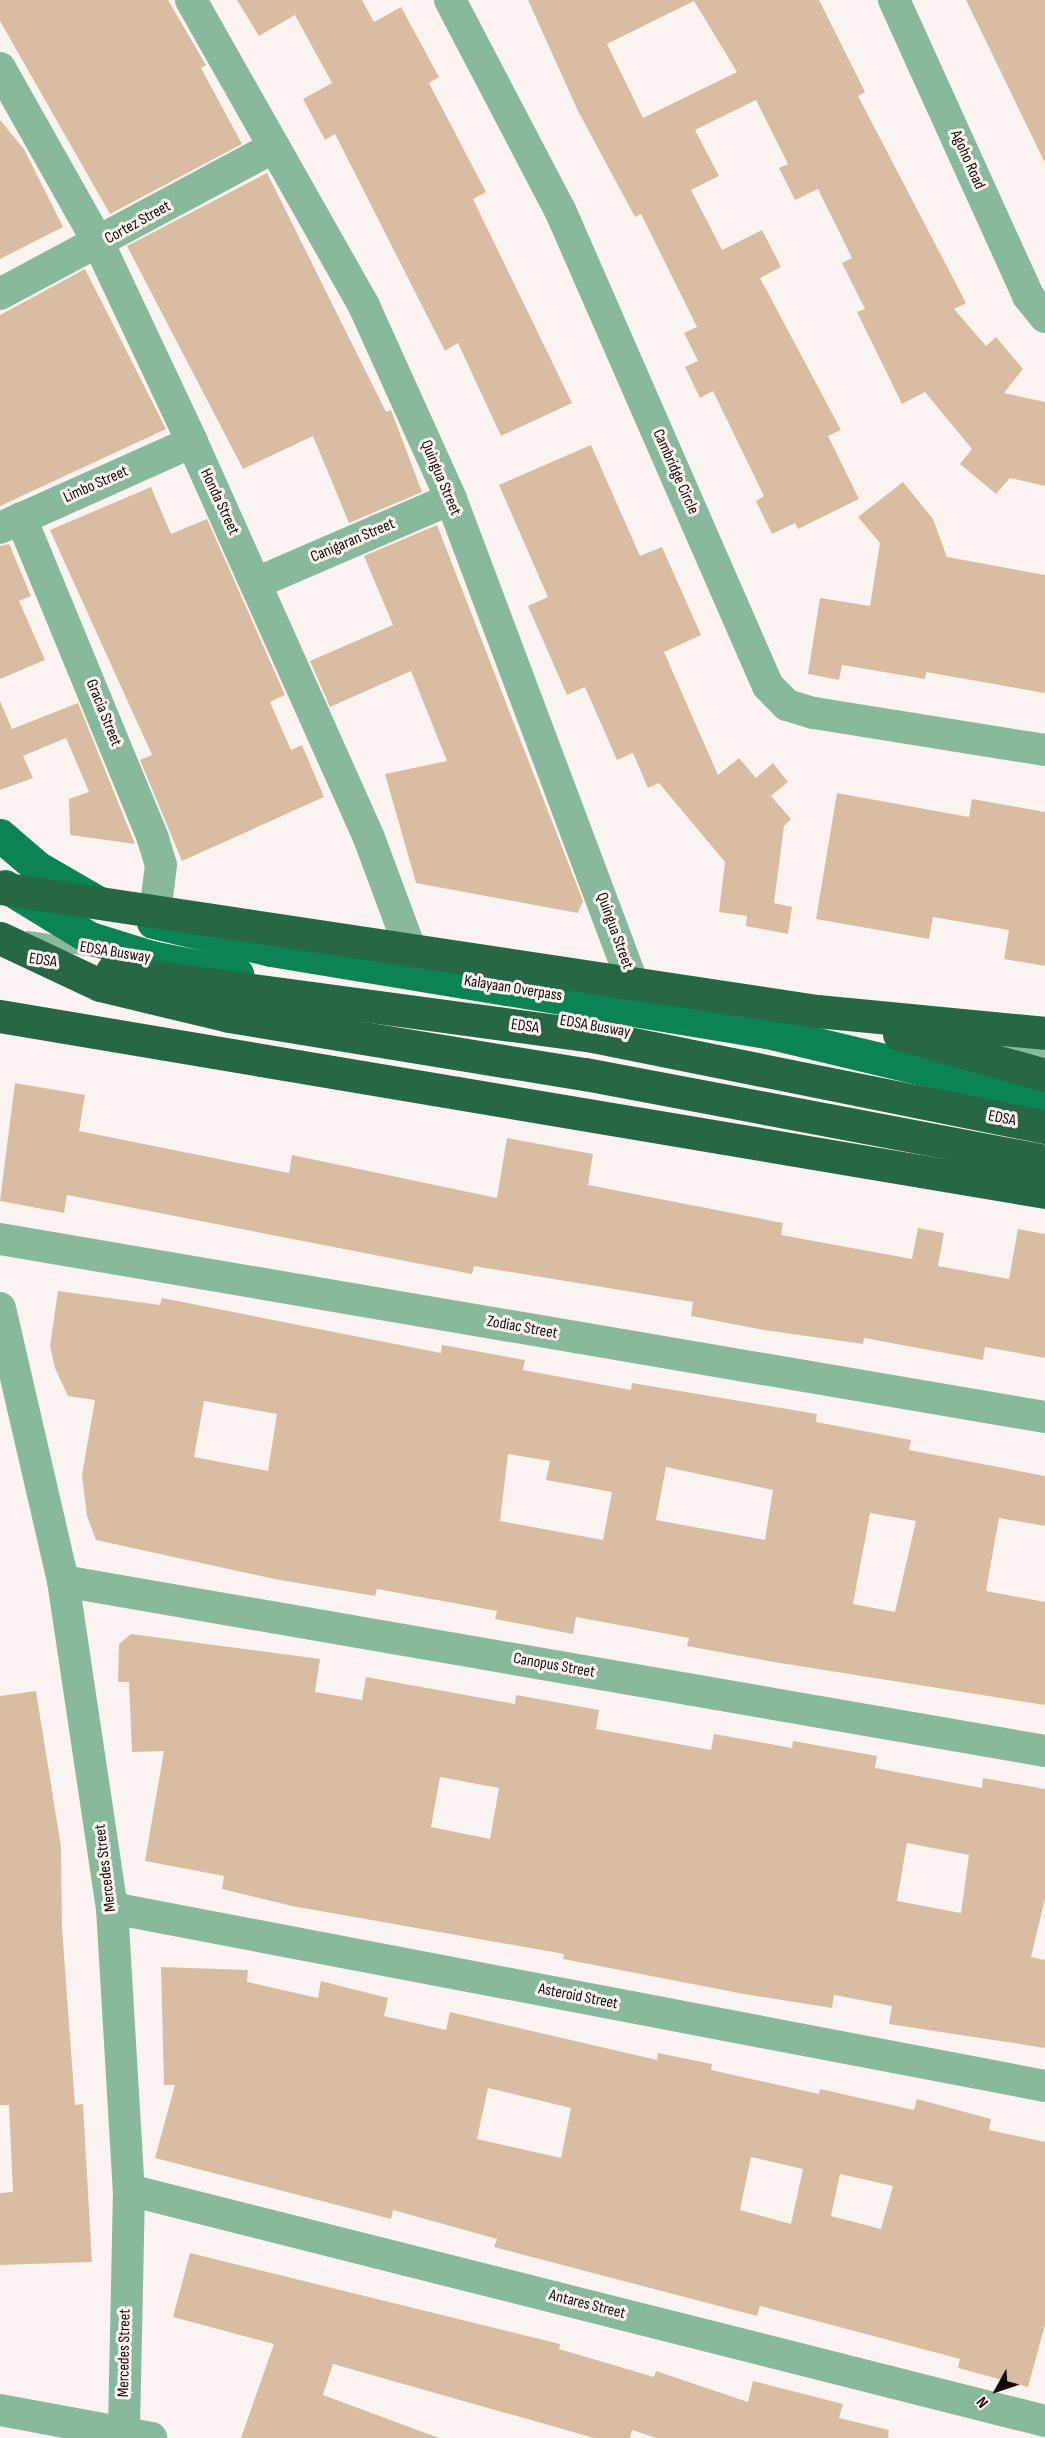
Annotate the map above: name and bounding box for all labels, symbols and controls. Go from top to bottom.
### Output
street label: Agoho Road [945,127,989,193]
street label: Cortez Street [102,197,174,249]
street label: Cambridge Circle [648,427,702,517]
street label: Quingua Street [416,437,464,519]
street label: Limbo Street [61,462,131,508]
street label: Honda Street [195,466,243,538]
street label: Canigaran Street [308,515,398,567]
street label: Gracia Street [81,677,125,749]
street label: Quingua Street [591,890,637,972]
street label: EDSA Busway [78,938,152,968]
street label: EDSA [28,950,58,972]
street label: Kalayaan Overpass [463,972,563,1006]
street label: EDSA Busway [558,1011,632,1043]
street label: EDSA [510,1016,540,1038]
street label: EDSA [986,1107,1018,1131]
street label: Zodiac Street [485,1312,559,1344]
street label: Canopus Street [512,1649,596,1683]
street label: Mercedes Street [91,1823,121,1913]
street label: Asteroid Street [537,1980,619,2014]
street label: Antares Street [547,2286,627,2324]
street label: Mercedes Street [115,2309,135,2397]
north arrow [967,2360,1027,2420]
text: N [973,2393,993,2411]

